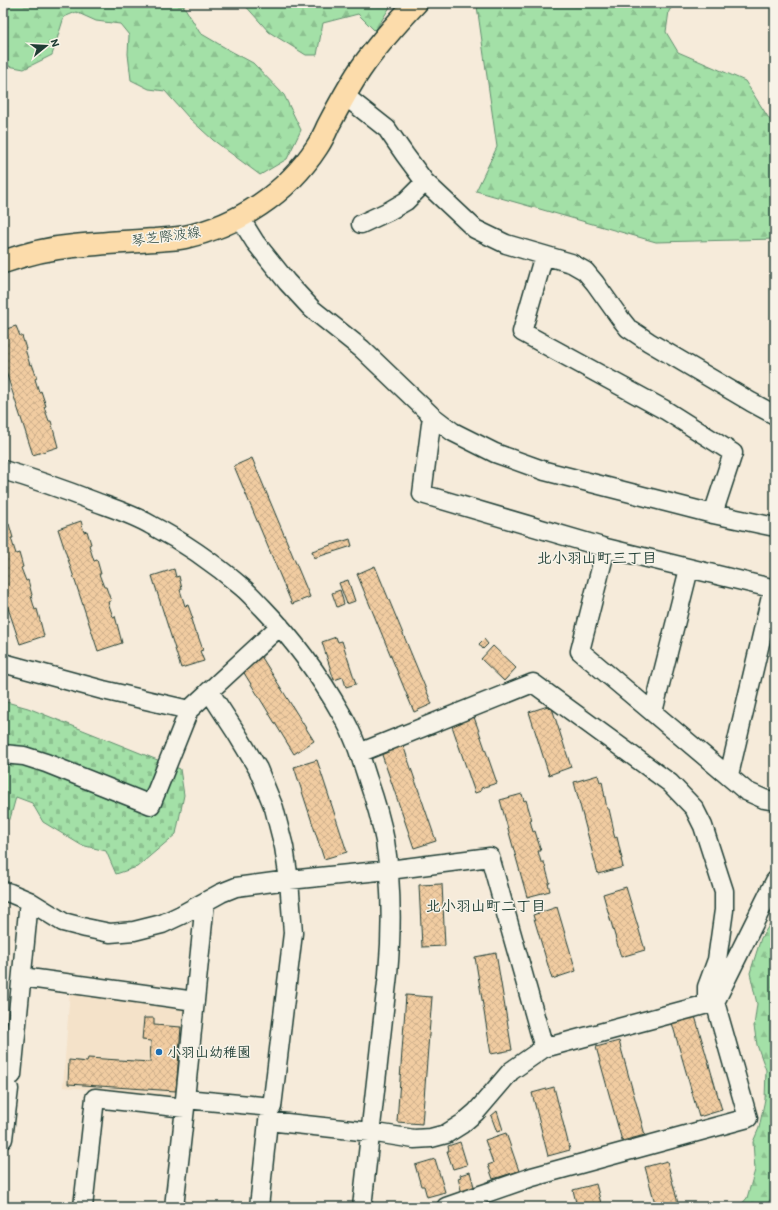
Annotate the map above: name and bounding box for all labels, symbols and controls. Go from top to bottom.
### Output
north arrow [26,26,66,66]
text: N [48,38,62,49]
street label: 琴芝際波線 [130,223,202,250]
district label: 北小羽山町三丁目 [537,549,657,567]
district label: 北小羽山町二丁目 [426,897,546,915]
place label: 小羽山幼稚園 [167,1044,251,1061]
marker: 小羽山幼稚園 [154,1047,164,1057]

